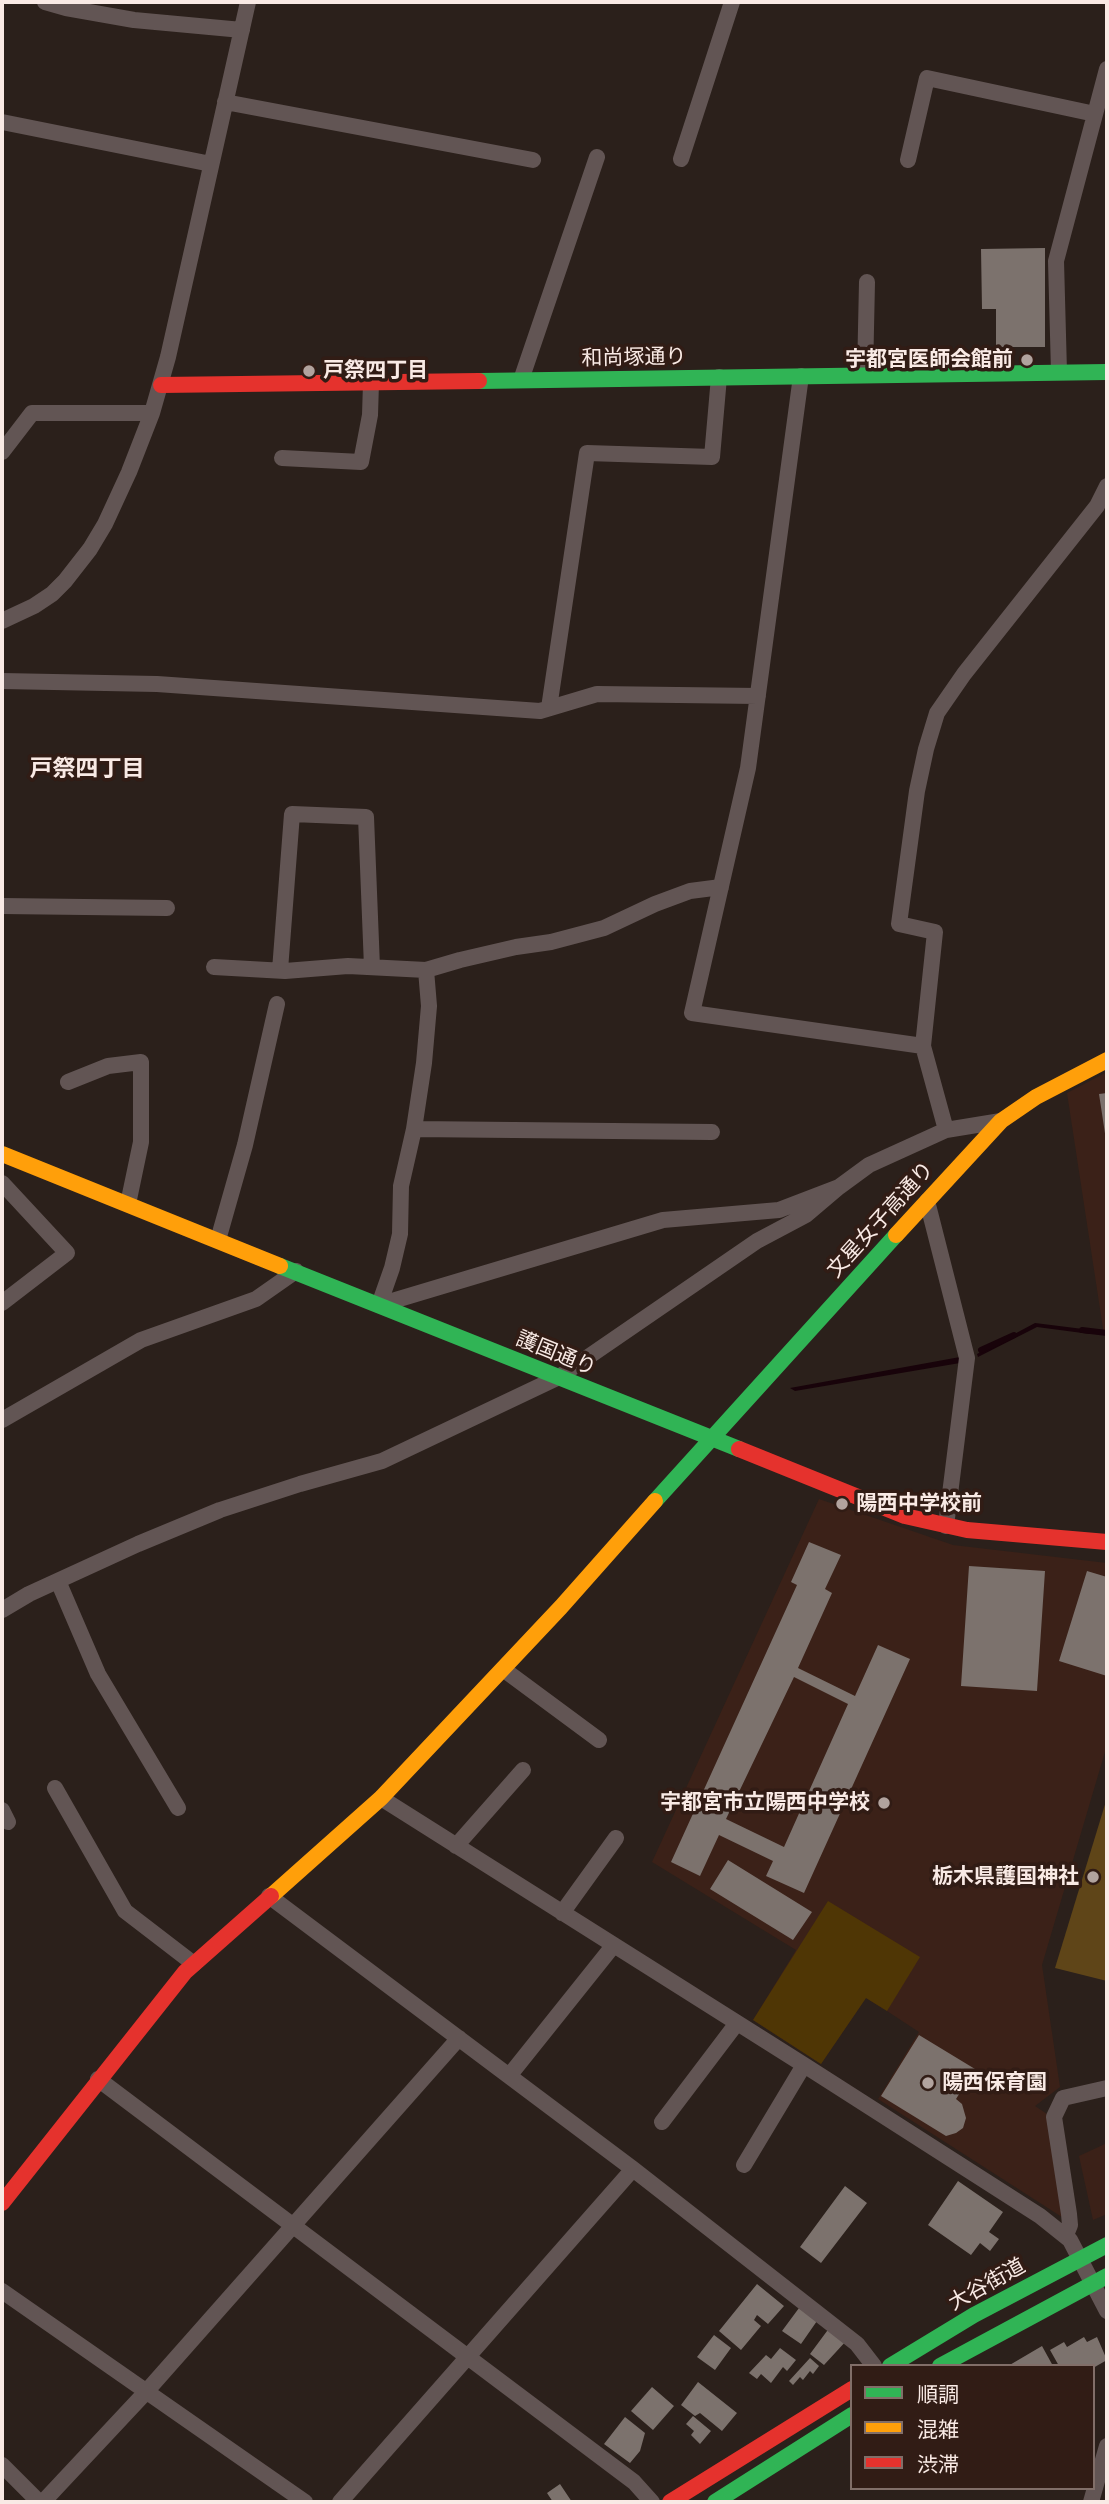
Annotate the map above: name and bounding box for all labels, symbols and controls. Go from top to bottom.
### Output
street label: 和尚塚通り [581,344,687,372]
place label: 宇都宮医師会館前 [845,347,1013,373]
marker: 宇都宮医師会館前 [1019,352,1035,368]
place label: 戸祭四丁目 [323,358,428,384]
marker: 戸祭四丁目 [301,363,317,379]
district label: 戸祭四丁目 [30,755,144,783]
street label: 文星女子高通り [822,1157,940,1283]
street label: 護国通り [512,1327,600,1381]
place label: 陽西中学校前 [856,1491,982,1517]
marker: 陽西中学校前 [834,1496,850,1512]
place label: 宇都宮市立陽西中学校 [660,1790,870,1816]
marker: 宇都宮市立陽西中学校 [876,1795,892,1811]
place label: 栃木県護国神社 [932,1864,1079,1890]
marker: 栃木県護国神社 [1085,1869,1101,1885]
place label: 陽西保育園 [942,2070,1047,2096]
marker: 陽西保育園 [920,2075,936,2091]
street label: 大谷街道 [944,2254,1030,2316]
legend [850,2364,1095,2490]
text: 順調 [917,2380,959,2408]
text: 混雑 [917,2415,959,2443]
text: 渋滞 [917,2450,959,2478]

